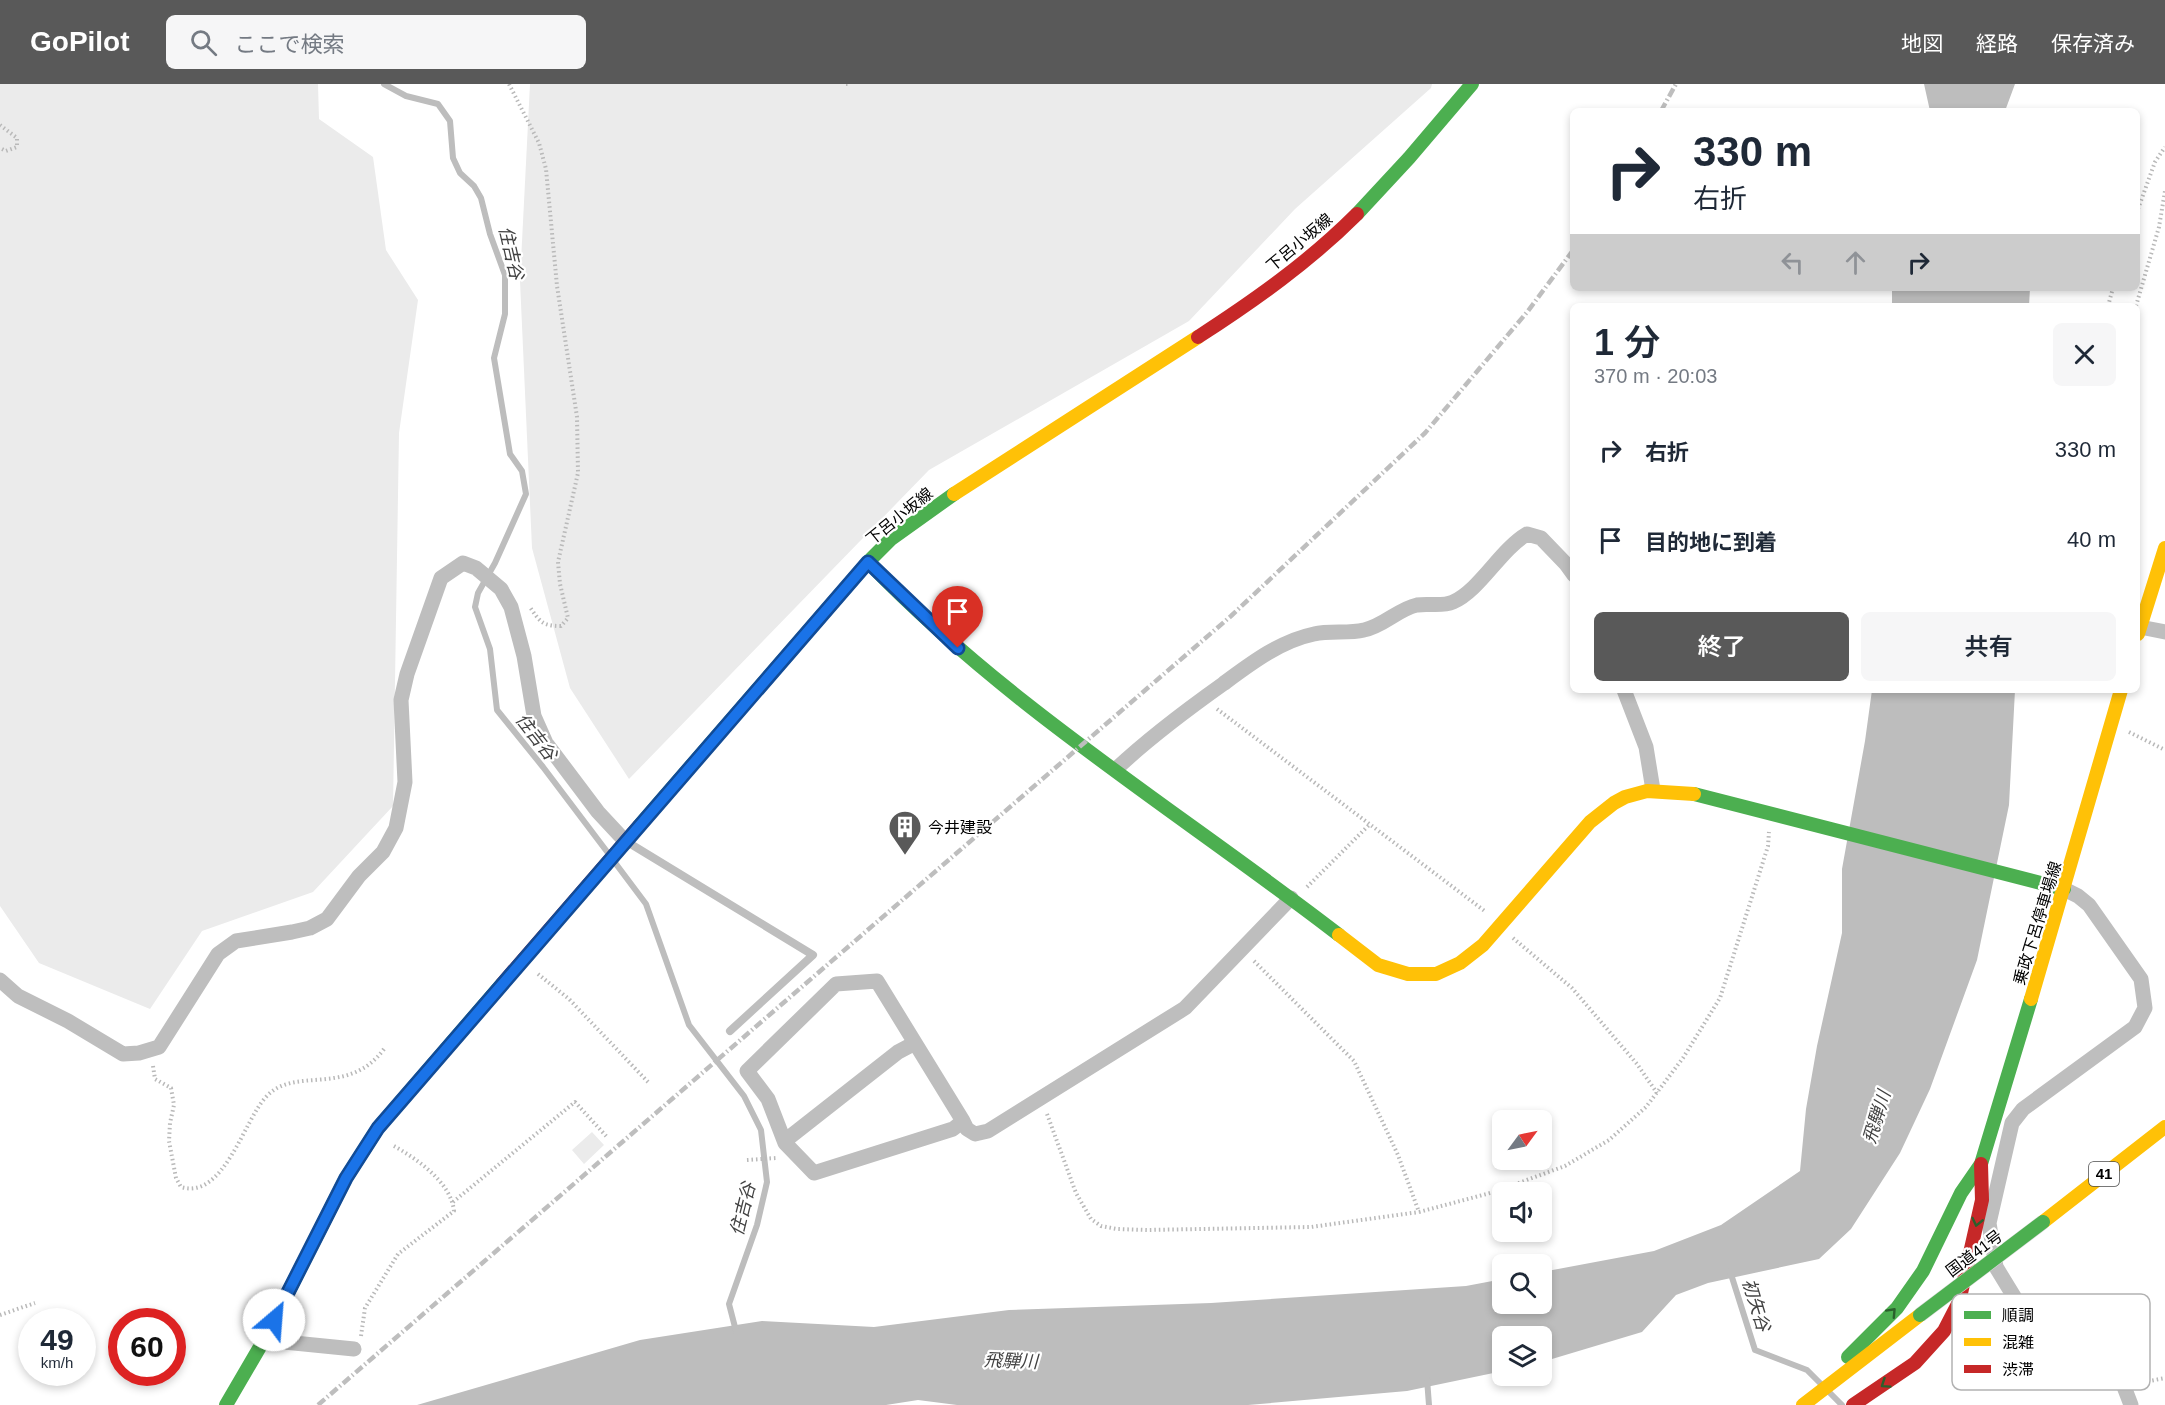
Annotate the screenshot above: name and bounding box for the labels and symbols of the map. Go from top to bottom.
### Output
street label: 下呂小坂線 [1263,210,1335,275]
water label: 住吉谷 [495,224,527,284]
street label: 下呂小坂線 [863,485,936,548]
pin [932,586,983,648]
water label: 住吉谷 [511,710,562,766]
building icon: 今井建設 [887,809,923,856]
place label: 今井建設 [928,819,992,836]
street label: 乗政下呂停車場線 [2011,859,2064,987]
water label: 飛騨川 [1860,1086,1895,1146]
north arrow [1492,1110,1552,1170]
road number: 41 [2089,1162,2119,1186]
water label: 住吉谷 [727,1178,760,1238]
one-way arrow [1972,1217,1985,1227]
street label: 国道41号 [1943,1227,2006,1280]
water label: 初矢谷 [1739,1276,1774,1336]
position arrow [242,1288,306,1352]
legend [1952,1294,2150,1390]
text: 順調 [2002,1307,2034,1324]
speed limit sign: 60 [108,1308,186,1386]
one-way arrow [1885,1308,1896,1319]
text: 混雑 [2002,1334,2034,1351]
water label: 飛騨川 [984,1350,1040,1372]
text: 渋滞 [2002,1361,2034,1378]
one-way arrow [1880,1377,1891,1388]

